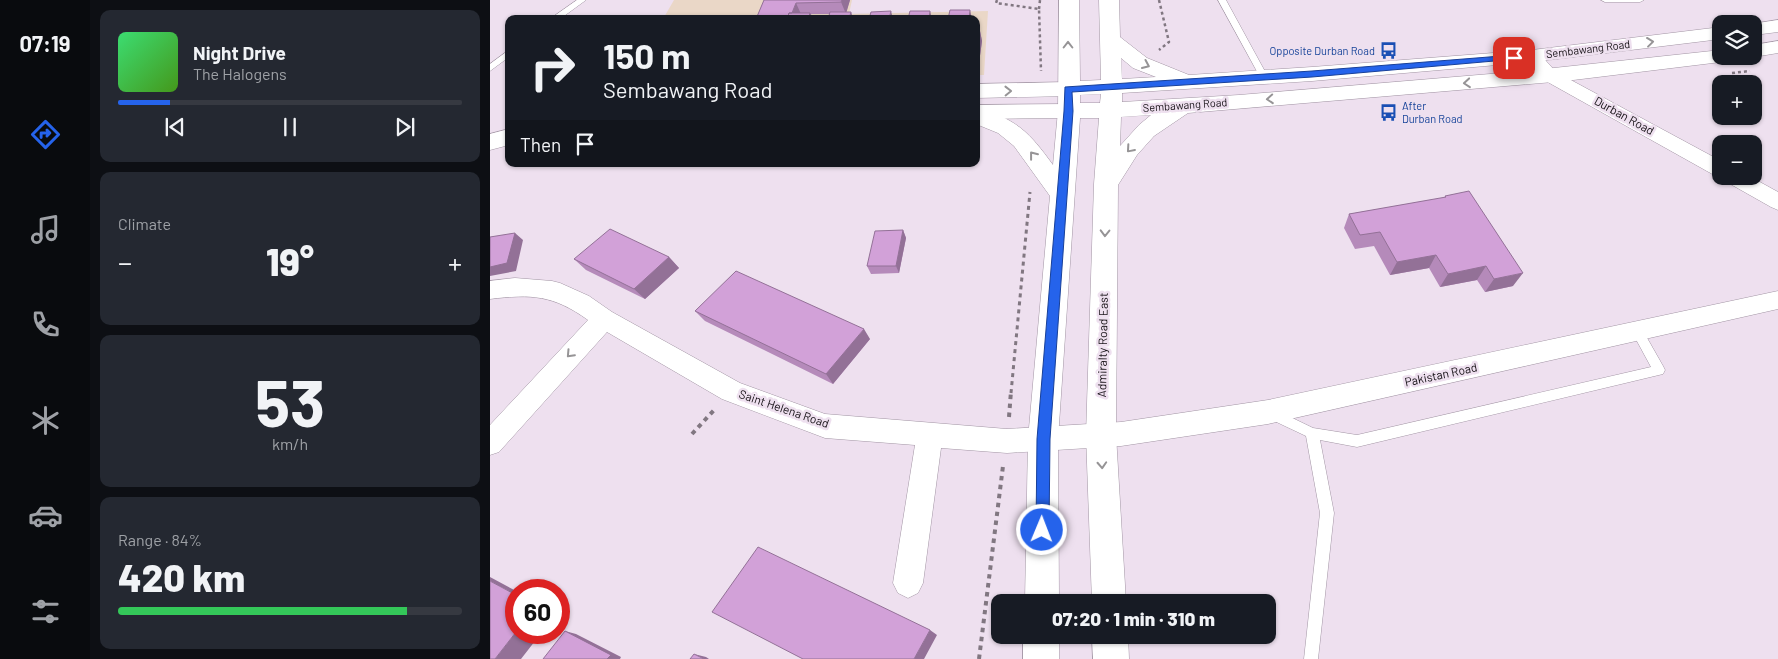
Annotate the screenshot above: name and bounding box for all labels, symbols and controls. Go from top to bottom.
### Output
map controls [1712,15,1762,185]
button: layers [1712,15,1762,65]
text: 07:19 [20,30,70,56]
text: 150 m [603,34,690,76]
icon: right [520,35,585,100]
pin [1493,37,1535,79]
street label: Sembawang Road [1545,37,1631,60]
one-way arrow [1646,37,1654,48]
one-way arrow [1063,40,1073,48]
text: Night Drive [193,41,286,64]
bus stop icon: Opposite Durban Road [1379,41,1399,61]
place label: Opposite Durban Road [1269,44,1375,57]
icon: arrive [1500,44,1528,72]
one-way arrow [1141,58,1150,69]
text: The Halogens [193,64,287,83]
button: + [1712,75,1762,125]
text: Sembawang Road [603,76,772,102]
one-way arrow [1463,77,1471,88]
one-way arrow [1005,86,1013,96]
street label: Durban Road [1592,93,1657,137]
one-way arrow [1265,94,1273,105]
street label: Sembawang Road [1142,95,1228,114]
place label: After Durban Road [1402,99,1463,125]
bus stop icon: After Durban Road [1378,102,1398,122]
icon: previous [161,113,189,141]
icon: pause [276,113,304,141]
icon: next [391,113,419,141]
icon: directions [28,117,63,152]
icon: arrive [571,130,599,158]
text: Then [520,133,561,156]
button: − [1712,135,1762,185]
one-way arrow [1127,143,1136,152]
one-way arrow [1030,151,1039,160]
icon: music [28,212,63,247]
text: Climate [118,214,171,233]
one-way arrow [1100,229,1111,237]
text: 19° [266,238,314,284]
text: − [118,245,132,279]
text: + [448,245,462,279]
street label: Admiralty Road East [1094,293,1110,397]
icon: phone [28,307,63,342]
one-way arrow [567,349,576,358]
street label: Pakistan Road [1403,359,1478,389]
text: 53 [255,362,325,440]
street label: Saint Helena Road [737,386,831,430]
icon: climate [28,403,63,438]
text: km/h [272,434,308,453]
one-way arrow [1097,462,1107,469]
icon: car [28,498,63,533]
position arrow [1015,503,1067,555]
text: Range · 84% [118,530,202,549]
text: 420 km [118,554,245,600]
speed limit sign: 60 [505,579,570,644]
icon: filters [28,594,63,629]
text: 07:20 · 1 min · 310 m [1052,607,1215,630]

